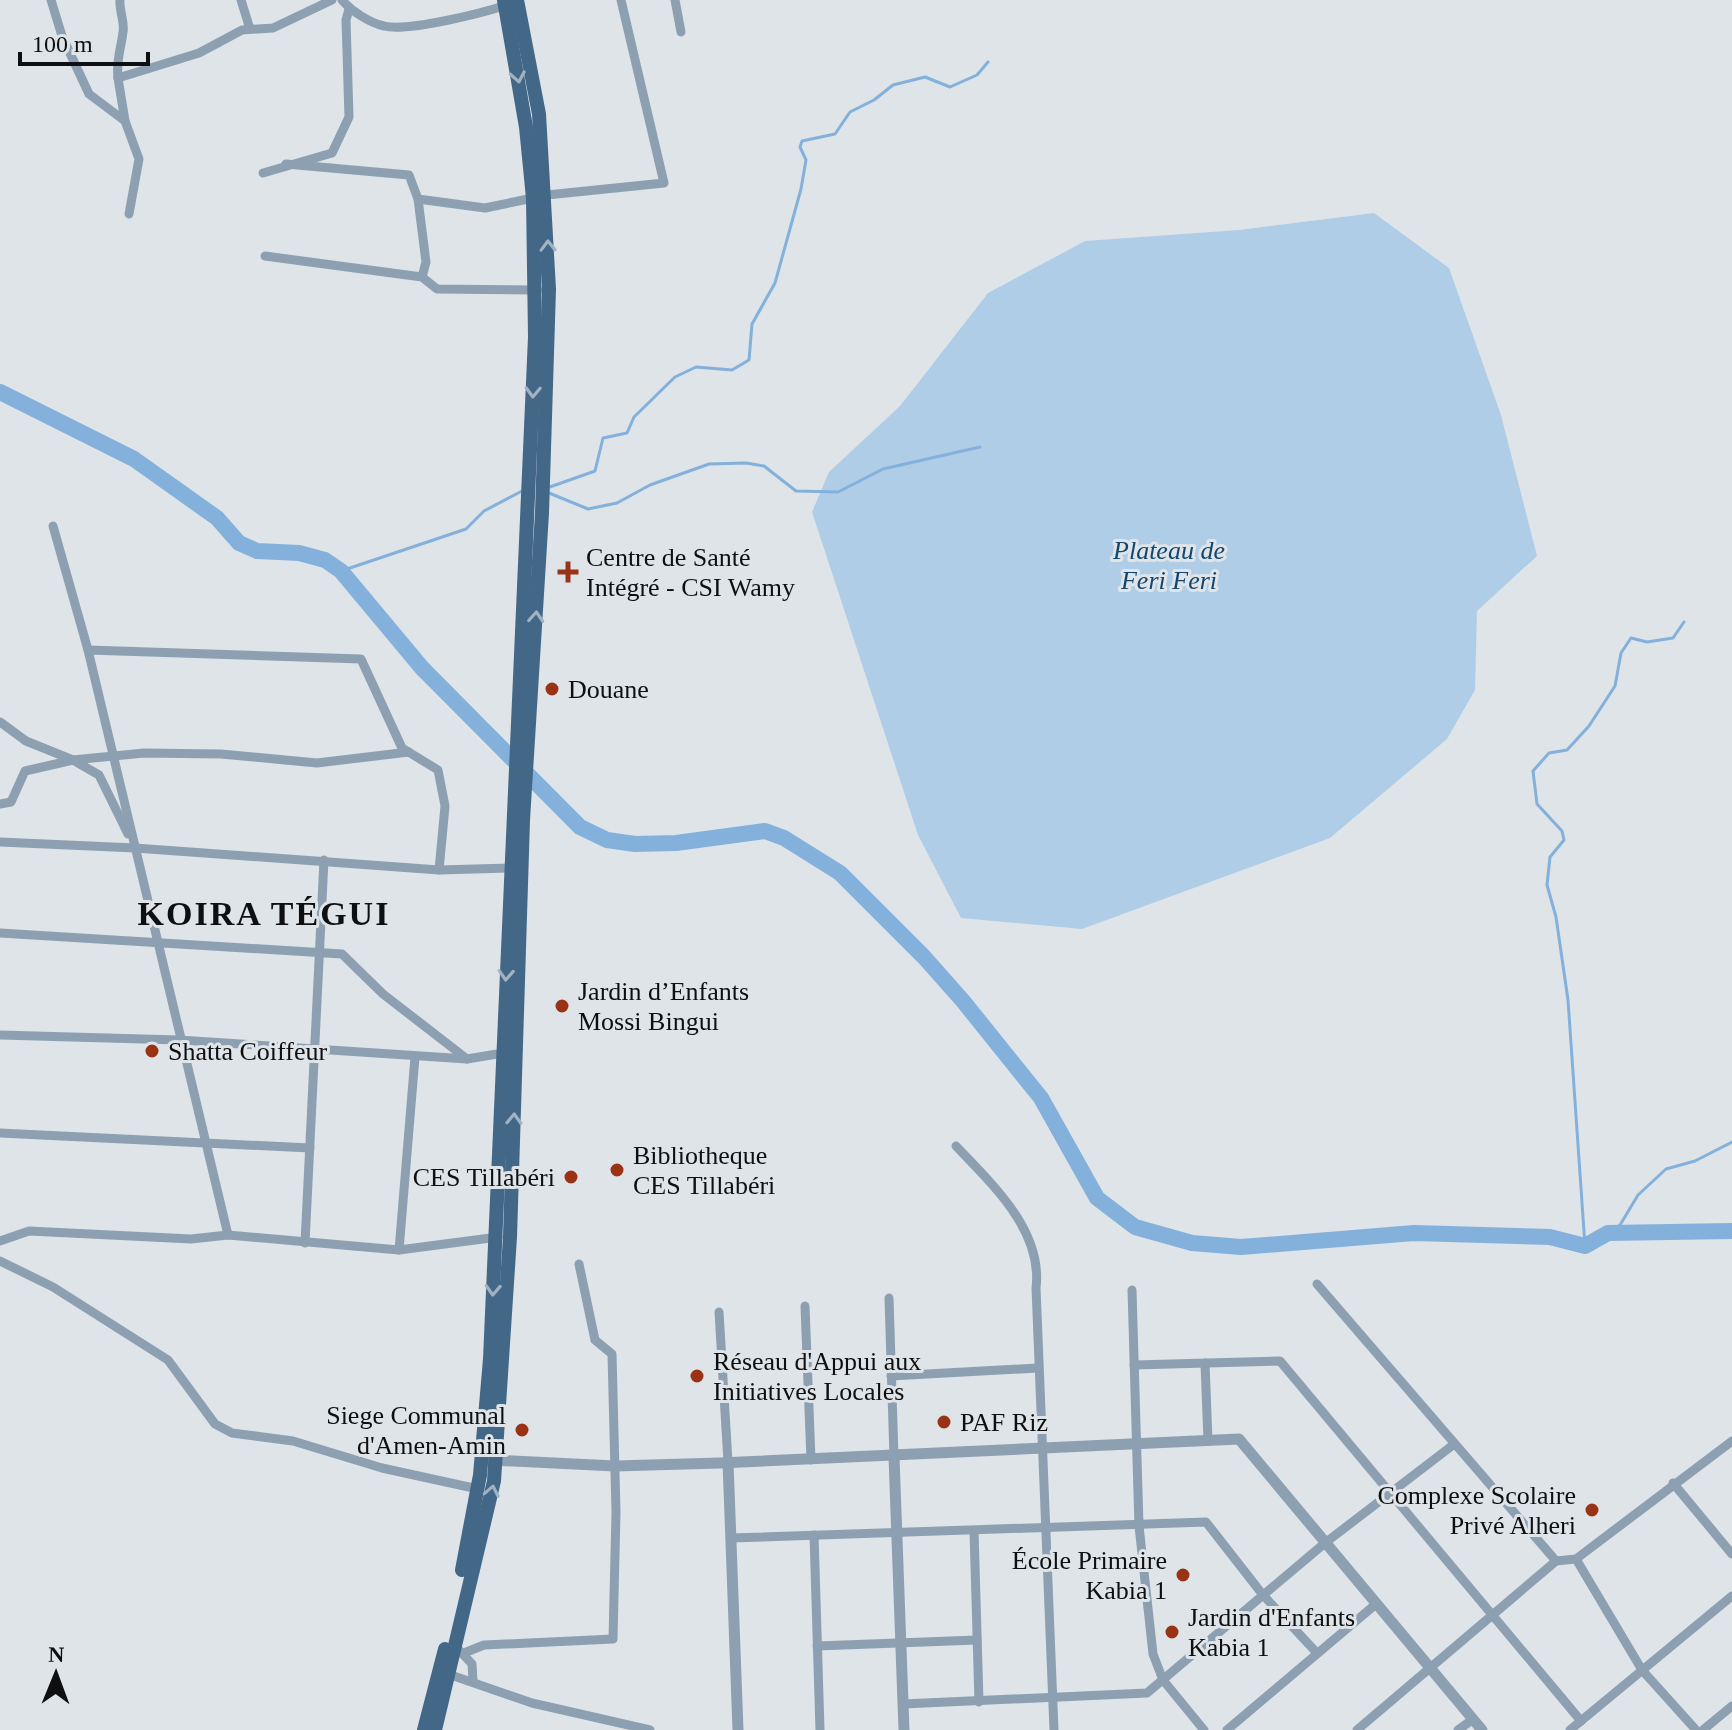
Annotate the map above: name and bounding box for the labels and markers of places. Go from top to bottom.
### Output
place label: Centre de Santé Intégré - CSI Wamy [586,543,795,602]
marker: Centre de Santé Intégré - CSI Wamy [557,561,579,583]
place label: Douane [568,675,649,704]
marker: Douane [543,680,561,698]
place label: Jardin d’Enfants Mossi Bingui [578,977,749,1036]
marker: Jardin d’Enfants Mossi Bingui [553,997,571,1015]
place label: Shatta Coiffeur [168,1037,327,1066]
marker: Shatta Coiffeur [143,1042,161,1060]
place label: Bibliotheque CES Tillabéri [633,1141,775,1200]
marker: Bibliotheque CES Tillabéri [608,1161,626,1179]
place label: CES Tillabéri [413,1163,555,1192]
marker: CES Tillabéri [562,1168,580,1186]
place label: Réseau d'Appui aux Initiatives Locales [713,1347,921,1406]
marker: Réseau d'Appui aux Initiatives Locales [688,1367,706,1385]
place label: Siege Communal d'Amen-Amin [326,1401,506,1460]
place label: PAF Riz [960,1408,1048,1437]
marker: PAF Riz [935,1413,953,1431]
marker: Siege Communal d'Amen-Amin [513,1421,531,1439]
place label: Complexe Scolaire Privé Alheri [1377,1481,1576,1540]
marker: Complexe Scolaire Privé Alheri [1583,1501,1601,1519]
place label: École Primaire Kabia 1 [1012,1546,1167,1605]
marker: École Primaire Kabia 1 [1174,1566,1192,1584]
place label: Jardin d'Enfants Kabia 1 [1188,1603,1355,1662]
marker: Jardin d'Enfants Kabia 1 [1163,1623,1181,1641]

